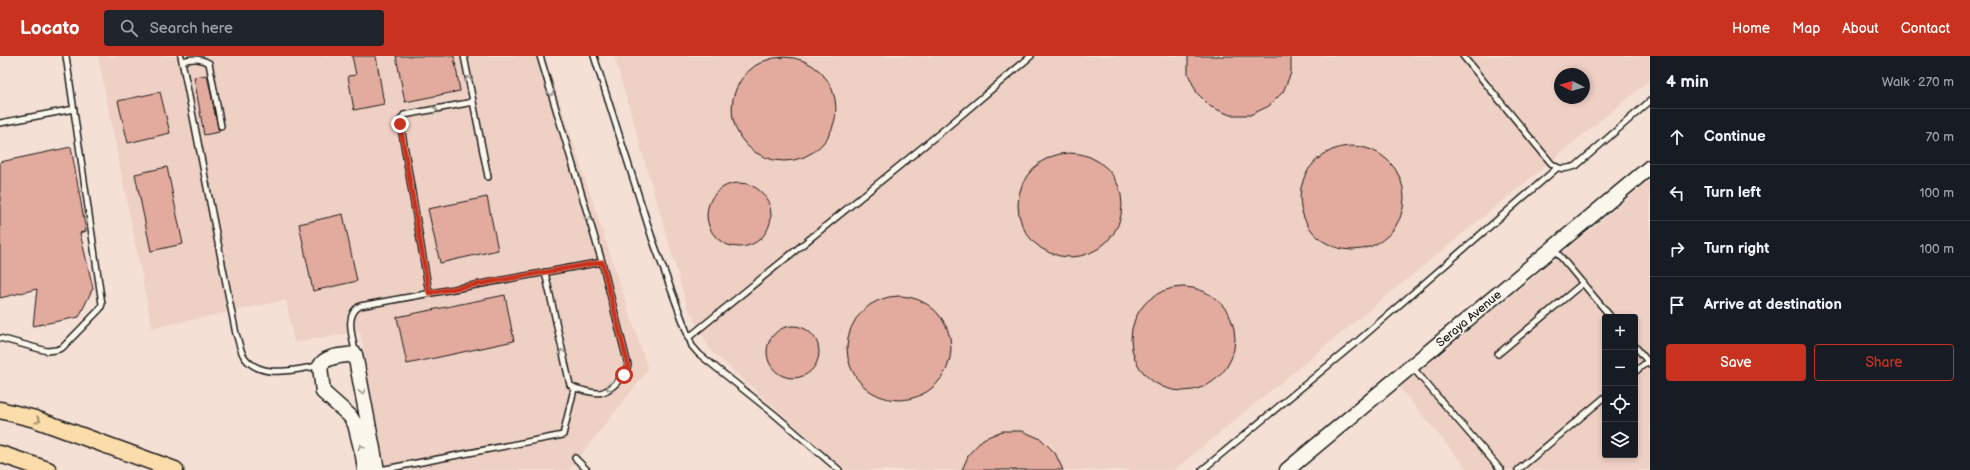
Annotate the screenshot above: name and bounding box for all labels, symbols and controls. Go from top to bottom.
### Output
search box [104,10,384,46]
text: Locato [20,17,80,40]
icon: search [118,17,140,39]
text: Search here [150,19,233,38]
text: Home [1732,20,1770,37]
text: Map [1792,20,1820,37]
text: About [1842,20,1879,37]
text: Contact [1901,20,1950,37]
north arrow [1554,68,1590,104]
text: 4 min [1666,72,1709,92]
text: Walk · 270 m [1882,74,1954,90]
one-way arrow [465,76,473,82]
one-way arrow [546,90,555,97]
one-way arrow [432,106,439,114]
route end [391,115,409,133]
icon: ahead [1666,126,1688,148]
text: Continue [1704,127,1766,146]
text: 70 m [1926,129,1954,145]
icon: left [1666,182,1688,204]
text: Turn left [1704,183,1761,202]
text: 100 m [1919,185,1954,201]
one-way arrow [583,214,592,221]
icon: right [1666,238,1688,260]
text: Turn right [1704,239,1769,258]
text: 100 m [1919,241,1954,257]
street label: Seraya Avenue [1433,287,1505,351]
icon: arrive [1666,294,1688,316]
text: Arrive at destination [1704,295,1842,314]
map controls [1602,314,1638,458]
button: + [1602,314,1638,350]
button: Save [1666,344,1806,381]
button: Share [1814,344,1954,381]
one-way arrow [559,349,567,356]
button: − [1602,350,1638,386]
route start [615,366,633,384]
one-way arrow [606,383,614,390]
button: locate [1602,386,1638,422]
one-way arrow [357,389,366,395]
one-way arrow [34,415,41,424]
button: layers [1602,422,1638,458]
one-way arrow [357,444,366,451]

